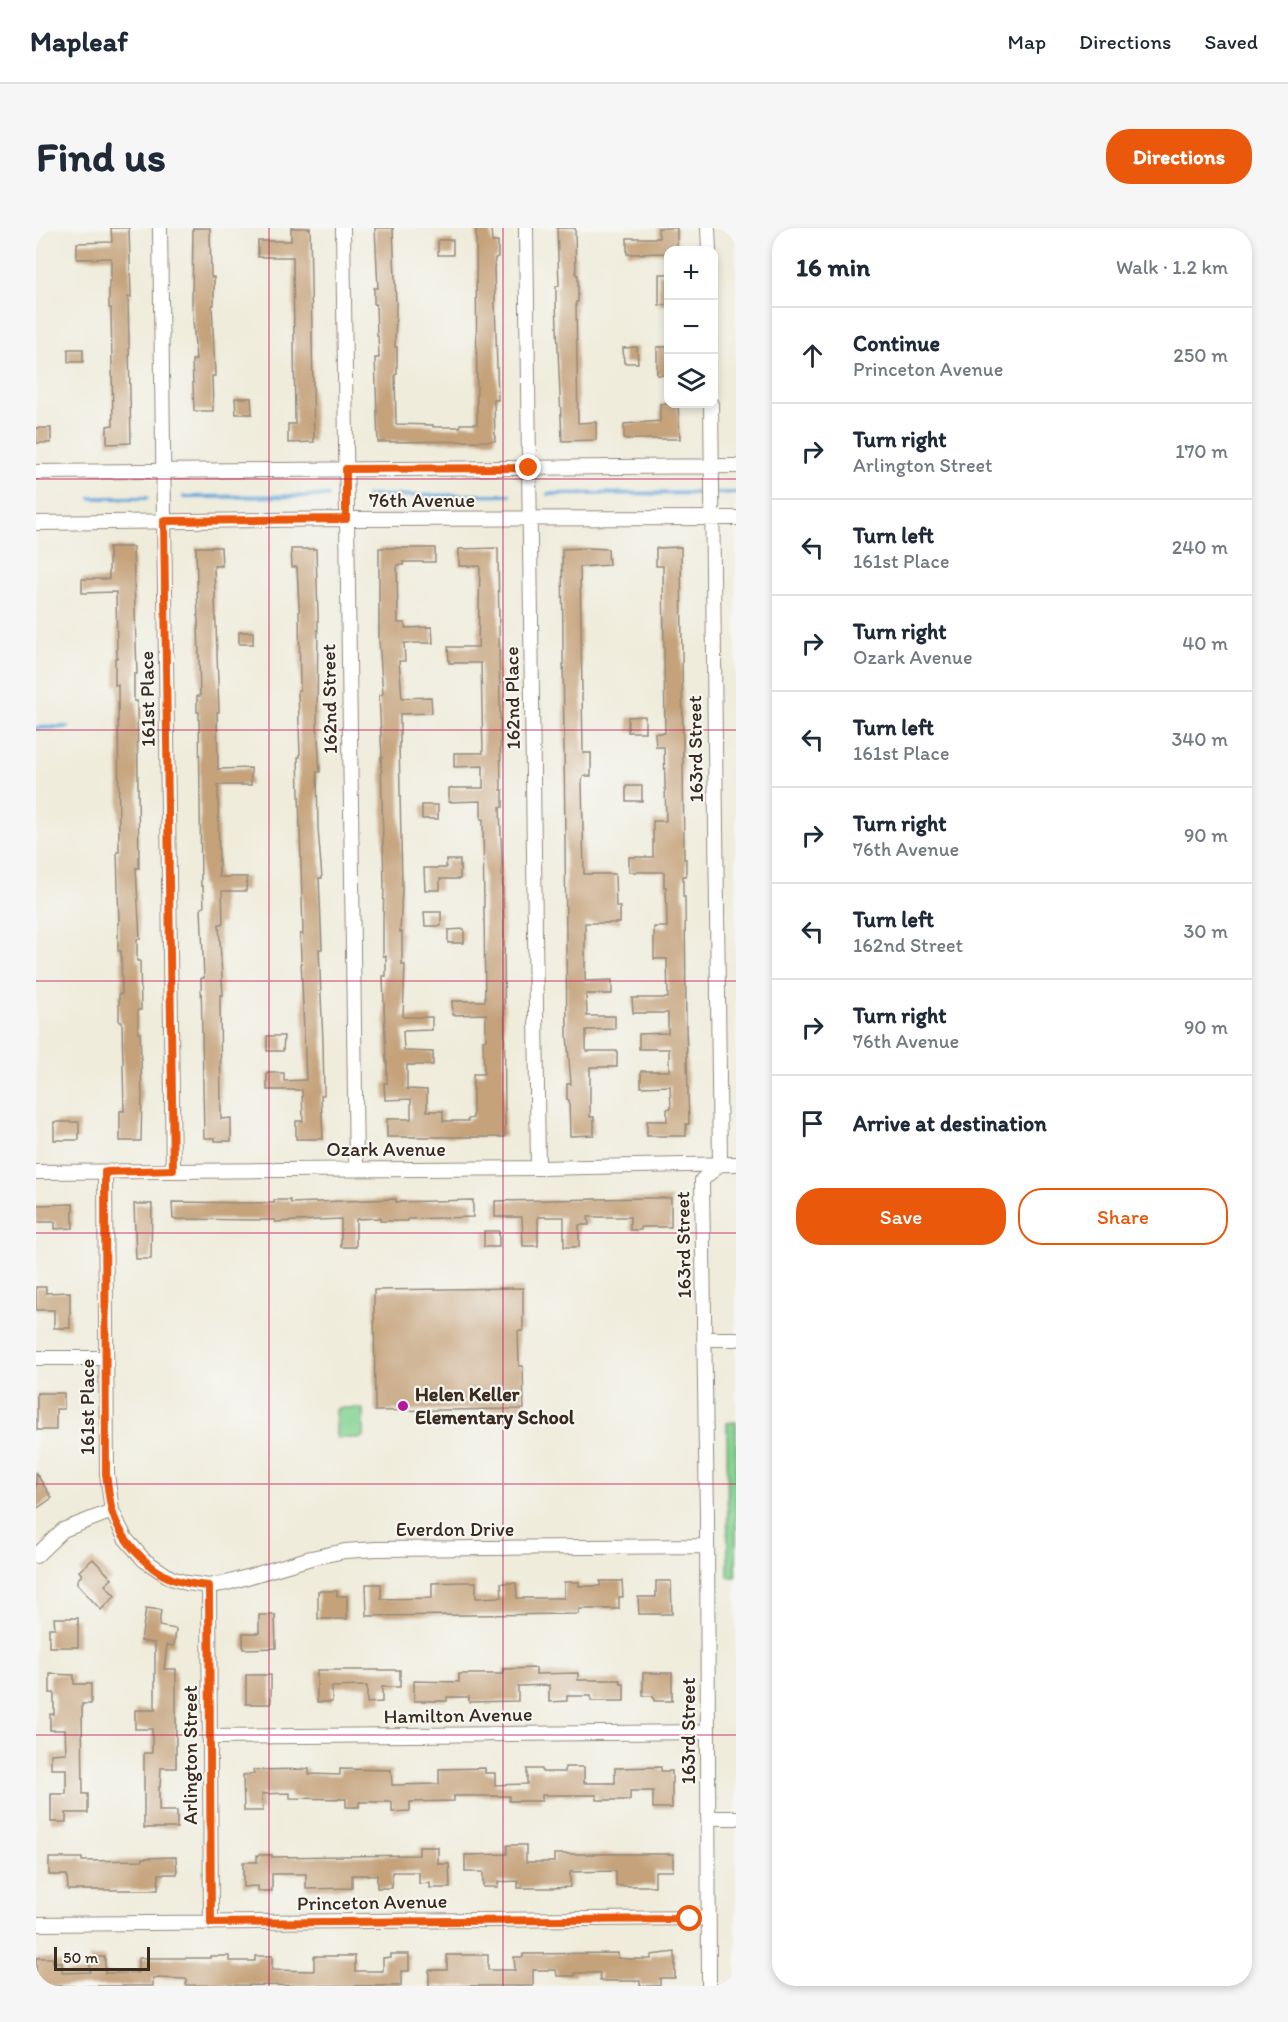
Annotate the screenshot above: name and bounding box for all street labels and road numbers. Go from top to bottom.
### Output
street label: 76th Avenue [369,488,475,512]
street label: 162nd Street [316,643,342,754]
street label: 162nd Place [499,646,525,750]
street label: 161st Place [134,651,160,747]
street label: 163rd Street [682,695,708,803]
street label: Ozark Avenue [326,1137,446,1161]
street label: 163rd Street [670,1191,696,1299]
street label: 161st Place [75,1359,99,1455]
street label: Everdon Drive [396,1517,514,1541]
street label: 163rd Street [676,1677,700,1785]
street label: Arlington Street [178,1685,202,1825]
street label: Hamilton Avenue [383,1702,533,1728]
street label: Princeton Avenue [297,1889,447,1915]

